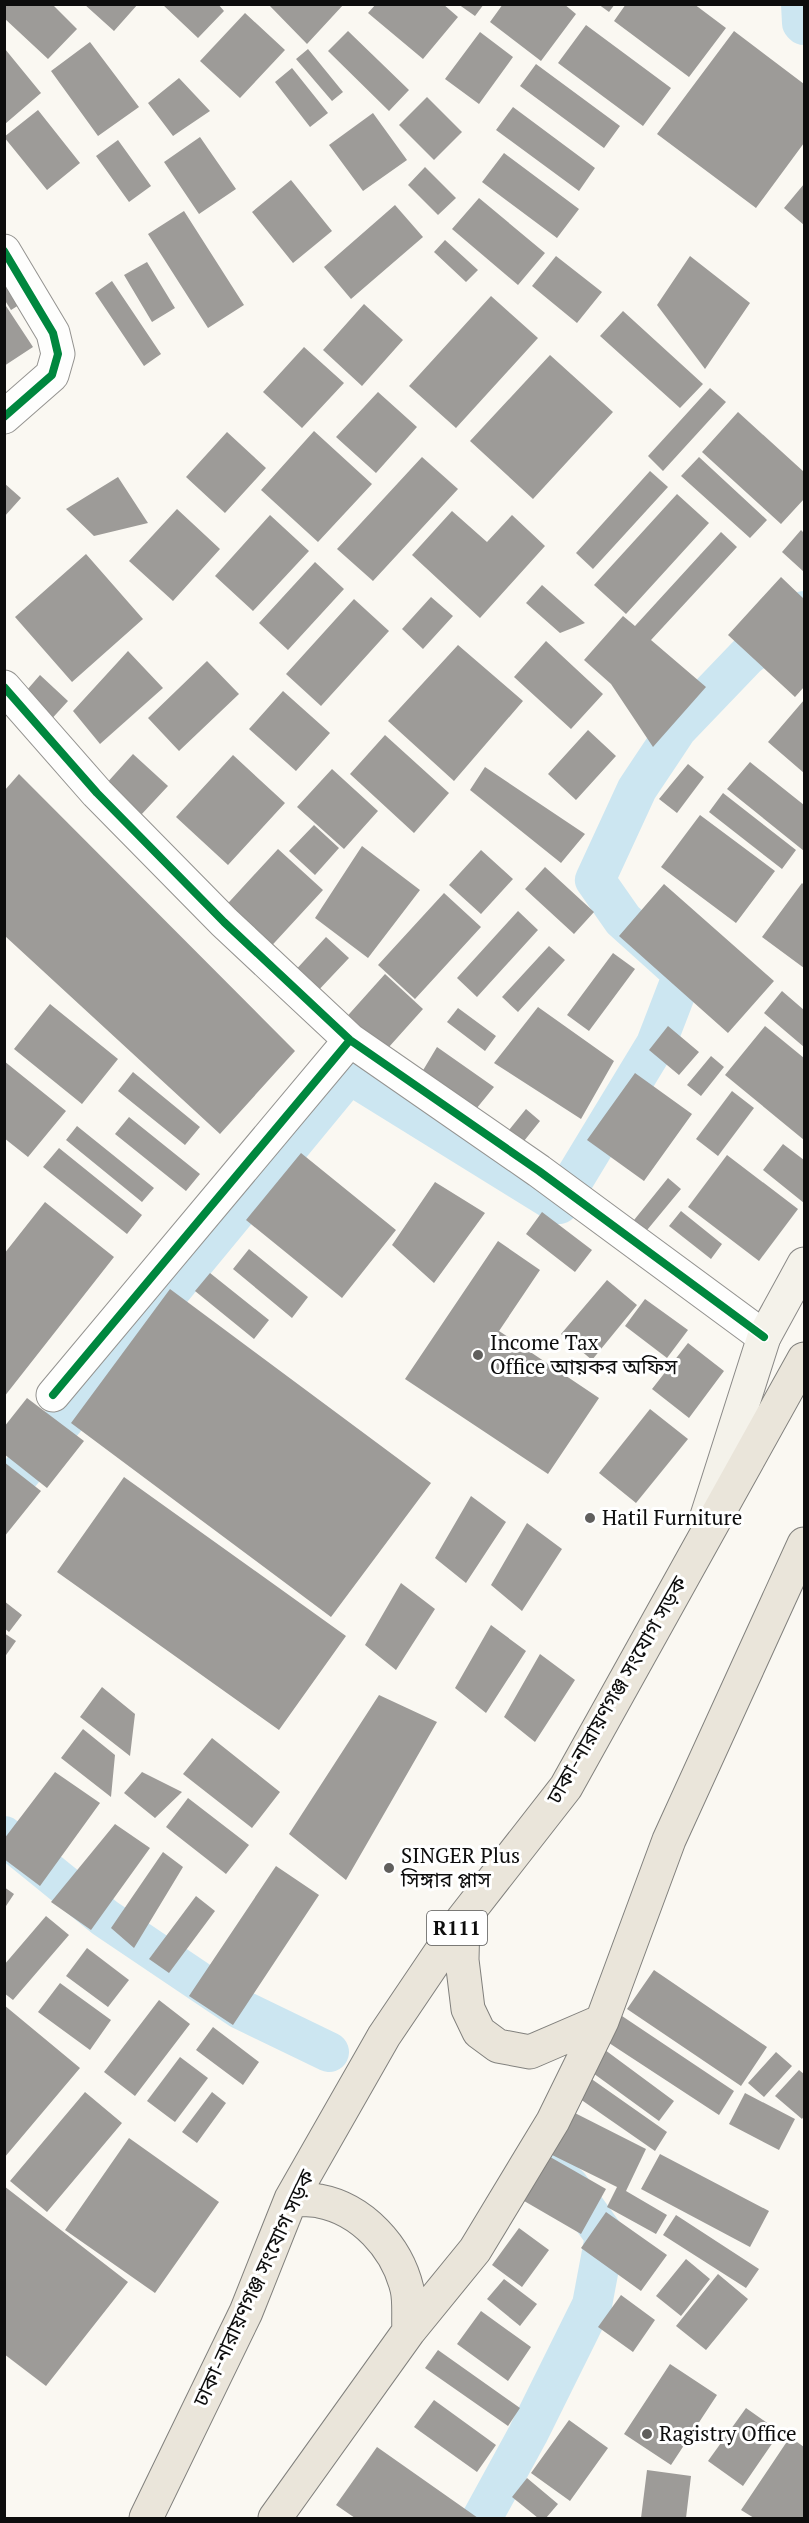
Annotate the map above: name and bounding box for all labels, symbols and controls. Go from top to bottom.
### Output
place label: Income Tax Office আয়কর অফিস [490,1328,678,1380]
marker: Income Tax Office আয়কর অফিস [471,1348,485,1362]
place label: Hatil Furniture [602,1503,742,1531]
marker: Hatil Furniture [583,1511,597,1525]
street label: ঢাকা-নারায়ণগঞ্জ সংযোগ সড়ক [539,1570,693,1809]
place label: SINGER Plus সিঙ্গার প্লাস [400,1841,520,1893]
marker: SINGER Plus সিঙ্গার প্লাস [382,1861,396,1875]
road number: R111 [427,1911,487,1945]
street label: ঢাকা-নারায়ণগঞ্জ সংযোগ সড়ক [185,2164,321,2411]
place label: Ragistry Office [659,2419,797,2447]
marker: Ragistry Office [640,2427,654,2441]

